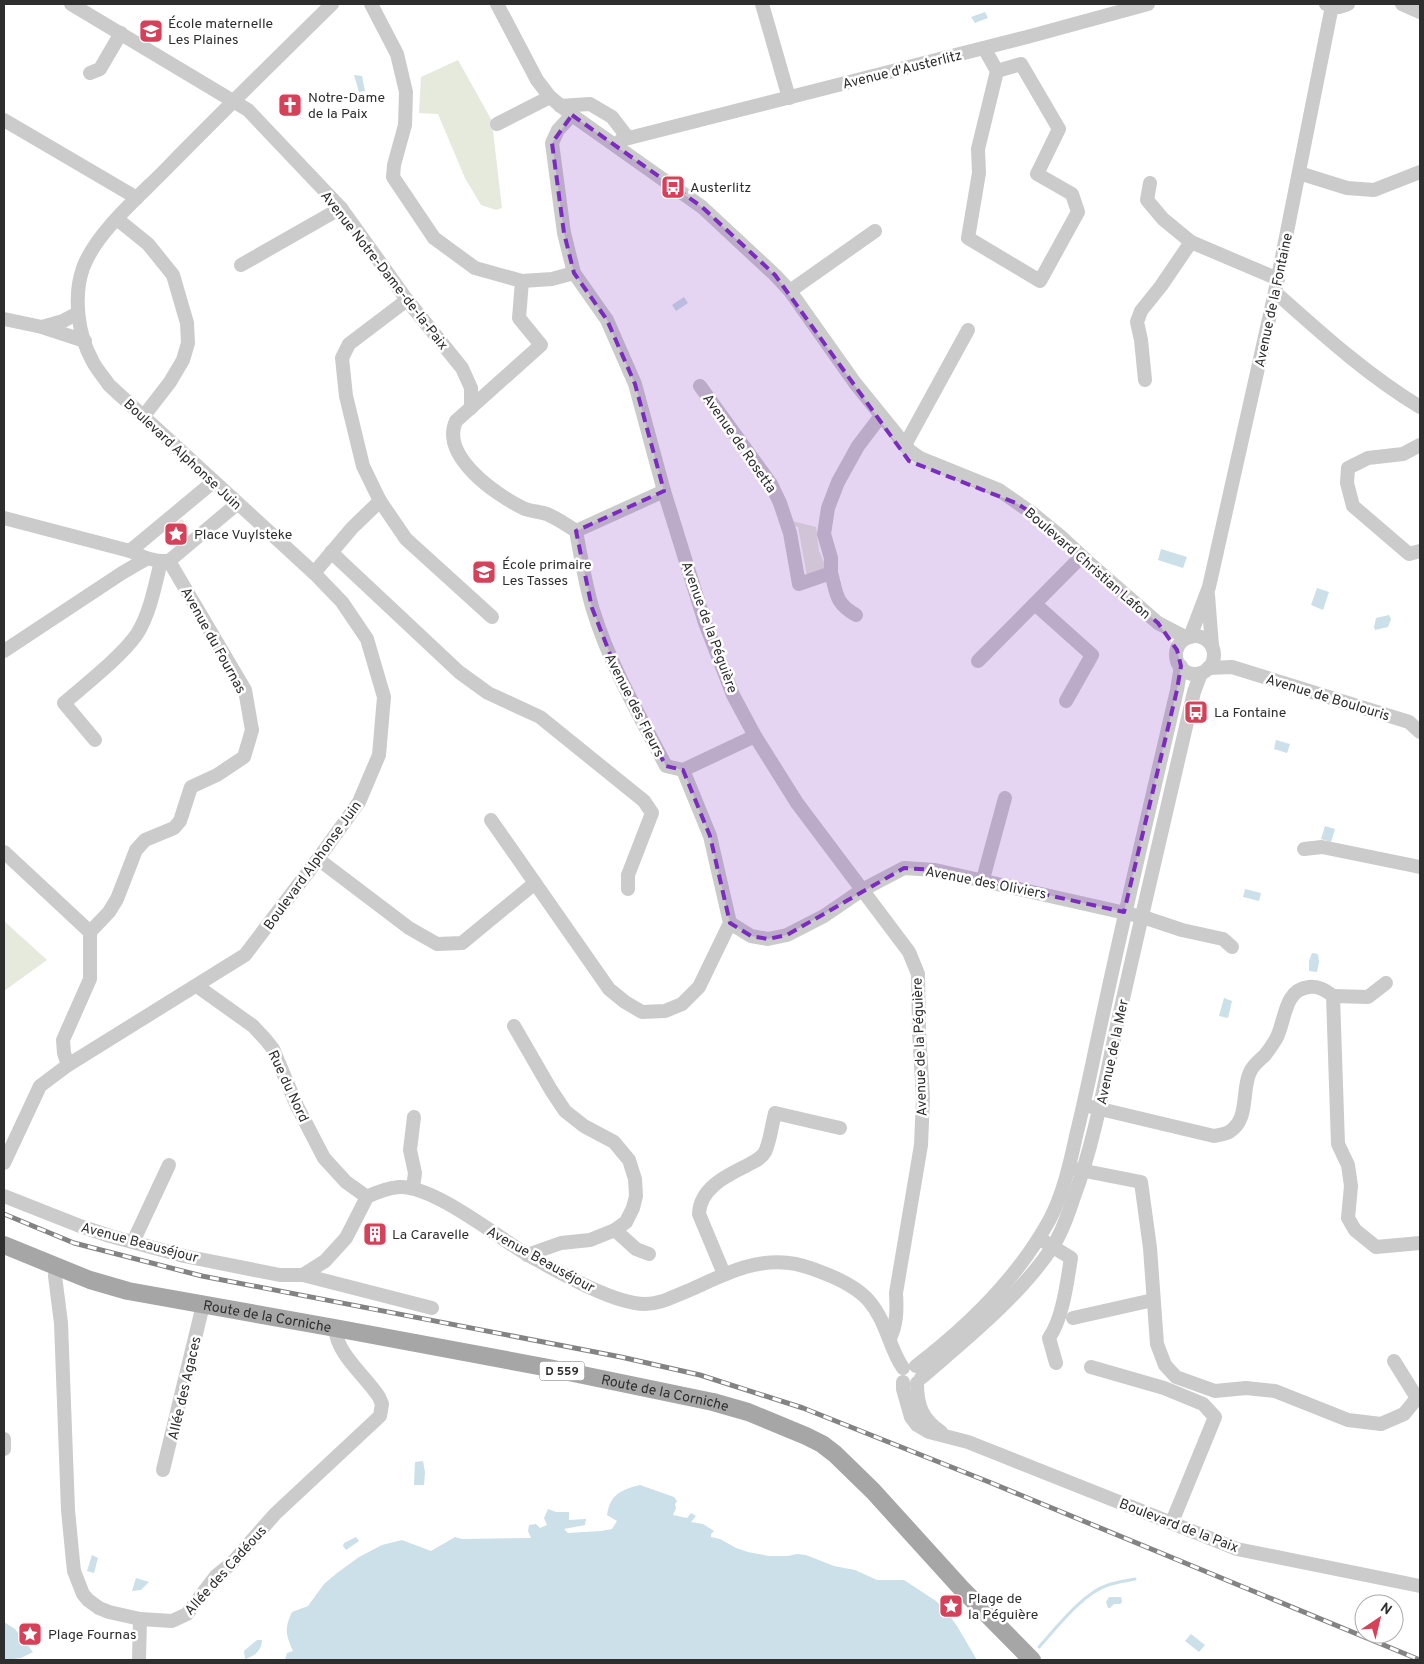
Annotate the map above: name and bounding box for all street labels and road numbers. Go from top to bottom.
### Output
street label: Avenue d'Austerlitz [841,47,964,94]
street label: Avenue Notre-Dame-de-la-Paix [316,188,451,354]
street label: Avenue de la Fontaine [1252,232,1297,369]
street label: Avenue de Rosetta [698,391,779,497]
street label: Boulevard Alphonse Juin [119,396,244,514]
street label: Boulevard Christian Lafon [1020,505,1154,624]
street label: Avenue de la Péguière [677,559,740,696]
street label: Avenue du Fournas [176,585,249,697]
street label: Avenue des Fleurs [600,651,667,760]
street label: Avenue de Boulouris [1264,671,1392,725]
street label: Boulevard Alphonse Juin [261,798,366,934]
street label: Avenue des Oliviers [924,863,1048,904]
street label: Avenue de la Péguière [910,977,931,1117]
street label: Avenue de la Mer [1094,997,1133,1107]
street label: Rue du Nord [264,1048,312,1125]
street label: Avenue Beauséjour [79,1220,201,1267]
street label: Avenue Beauséjour [483,1224,598,1297]
street label: Route de la Corniche [202,1298,333,1337]
street label: Allée des Agaces [165,1335,206,1442]
road number: D 559 [540,1362,584,1380]
street label: Route de la Corniche [599,1372,730,1416]
street label: Boulevard de la Paix [1116,1496,1240,1557]
street label: Allée des Cadéous [181,1523,271,1619]

